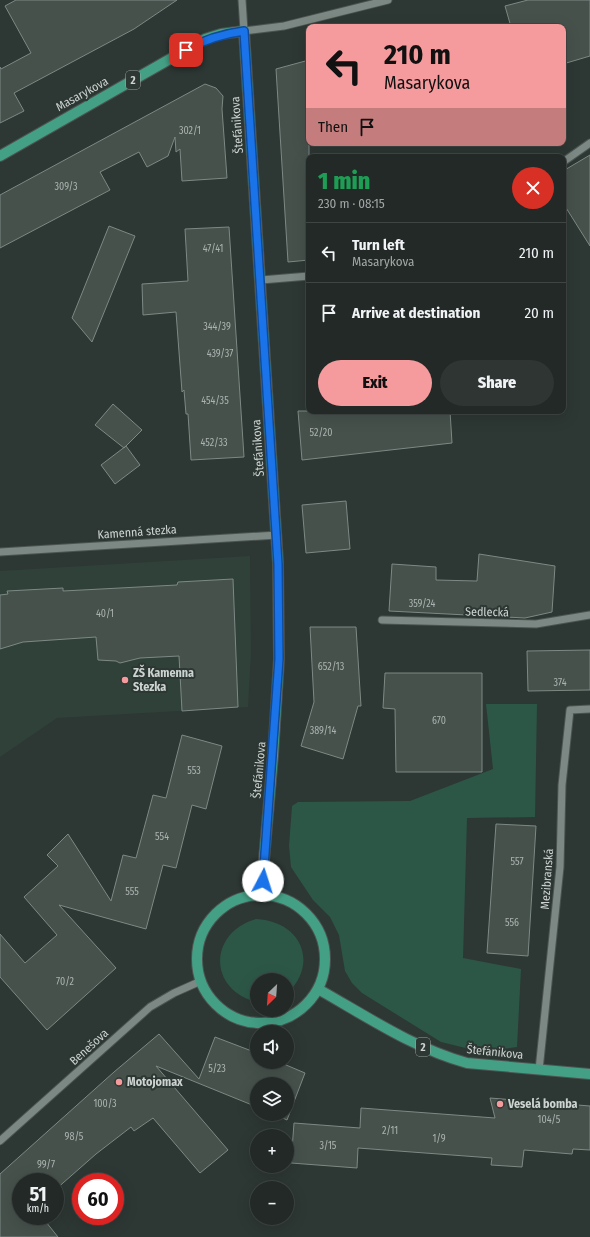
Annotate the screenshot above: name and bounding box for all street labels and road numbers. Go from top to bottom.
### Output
road number: 2 [126,71,140,89]
street label: Masarykova [53,74,111,114]
street label: Štefánikova [227,96,246,154]
street label: Štefánikova [248,419,267,477]
street label: Kamenná stezka [97,522,177,542]
street label: Sedlecká [465,605,509,619]
street label: Štefánikova [249,741,268,799]
street label: Mezibranská [538,848,556,910]
street label: Benešova [67,1026,111,1068]
road number: 2 [416,1038,430,1056]
street label: Štefánikova [466,1041,524,1062]

